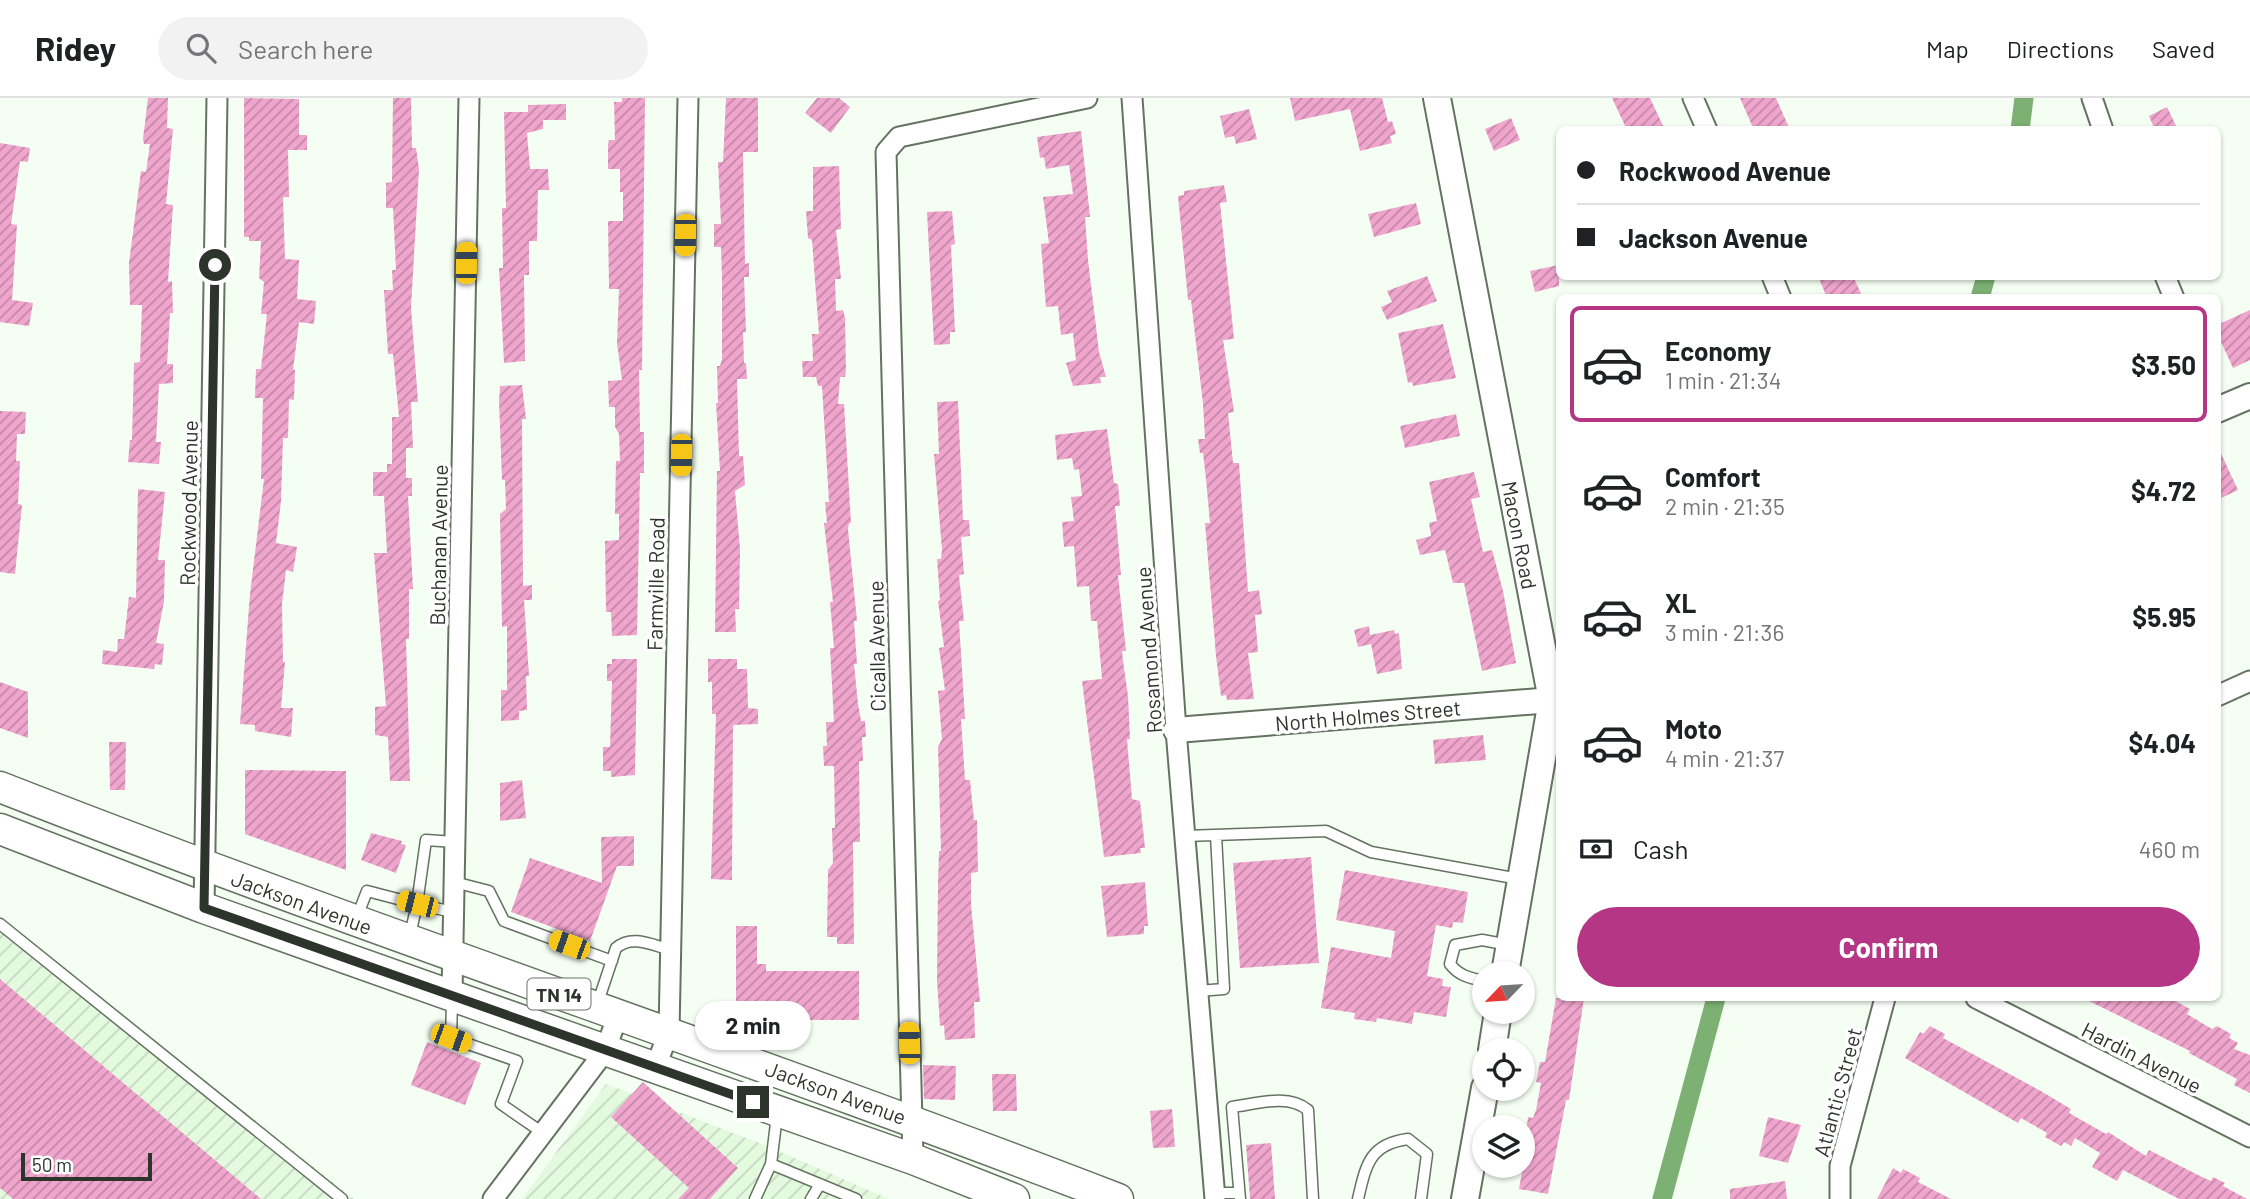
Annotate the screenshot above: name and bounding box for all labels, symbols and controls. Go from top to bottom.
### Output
search box [158,17,648,80]
text: Ridey [35,28,116,68]
icon: search [182,29,220,67]
text: Search here [238,33,373,64]
text: Map [1926,34,1969,63]
text: Directions [2007,34,2114,63]
text: Saved [2152,34,2215,63]
text: Rockwood Avenue [1619,155,1831,186]
car [675,214,696,256]
text: Jackson Avenue [1619,222,1808,253]
car [456,242,477,284]
route start [199,249,231,281]
icon: car [1581,333,1644,396]
text: Economy [1665,335,1771,366]
text: $3.50 [2131,349,2196,380]
text: 1 min · 21:34 [1665,366,1781,394]
street label: Rockwood Avenue [174,420,202,586]
car [671,434,692,476]
icon: car [1581,459,1644,522]
text: Comfort [1665,461,1761,492]
street label: Buchanan Avenue [424,464,452,626]
text: $4.72 [2131,475,2196,506]
street label: Macon Road [1497,479,1543,591]
text: 2 min · 21:35 [1665,492,1785,520]
street label: Farmville Road [641,517,669,651]
street label: Rosamond Avenue [1130,566,1166,734]
street label: Cicalla Avenue [862,580,890,712]
icon: car [1581,585,1644,648]
text: XL [1665,587,1696,618]
text: $5.95 [2132,601,2196,632]
text: 3 min · 21:36 [1665,618,1784,646]
street label: North Holmes Street [1274,694,1462,736]
icon: car [1581,711,1644,774]
text: Moto [1665,713,1722,744]
text: $4.04 [2129,727,2196,758]
text: 4 min · 21:37 [1665,744,1784,772]
icon: cash [1577,830,1615,868]
text: Cash [1633,833,1688,864]
text: 460 m [2139,835,2200,863]
street label: Jackson Avenue [228,865,376,939]
car [395,889,440,919]
button: Confirm [1577,907,2200,987]
car [546,928,593,962]
north arrow [1472,961,1535,1024]
map controls [1472,961,1535,1178]
road number: TN 14 [528,978,590,1010]
callout: 2 min [695,1000,811,1049]
text: 2 min [725,1011,781,1039]
street label: Hardin Avenue [2078,1016,2206,1098]
car [428,1021,475,1055]
car [898,1022,921,1064]
street label: Atlantic Street [1808,1025,1866,1159]
button: locate [1472,1038,1535,1101]
street label: Jackson Avenue [762,1055,910,1129]
route end [737,1086,769,1118]
button: layers [1472,1115,1535,1178]
scale bar [21,1150,152,1182]
text: 50 m [32,1153,72,1176]

